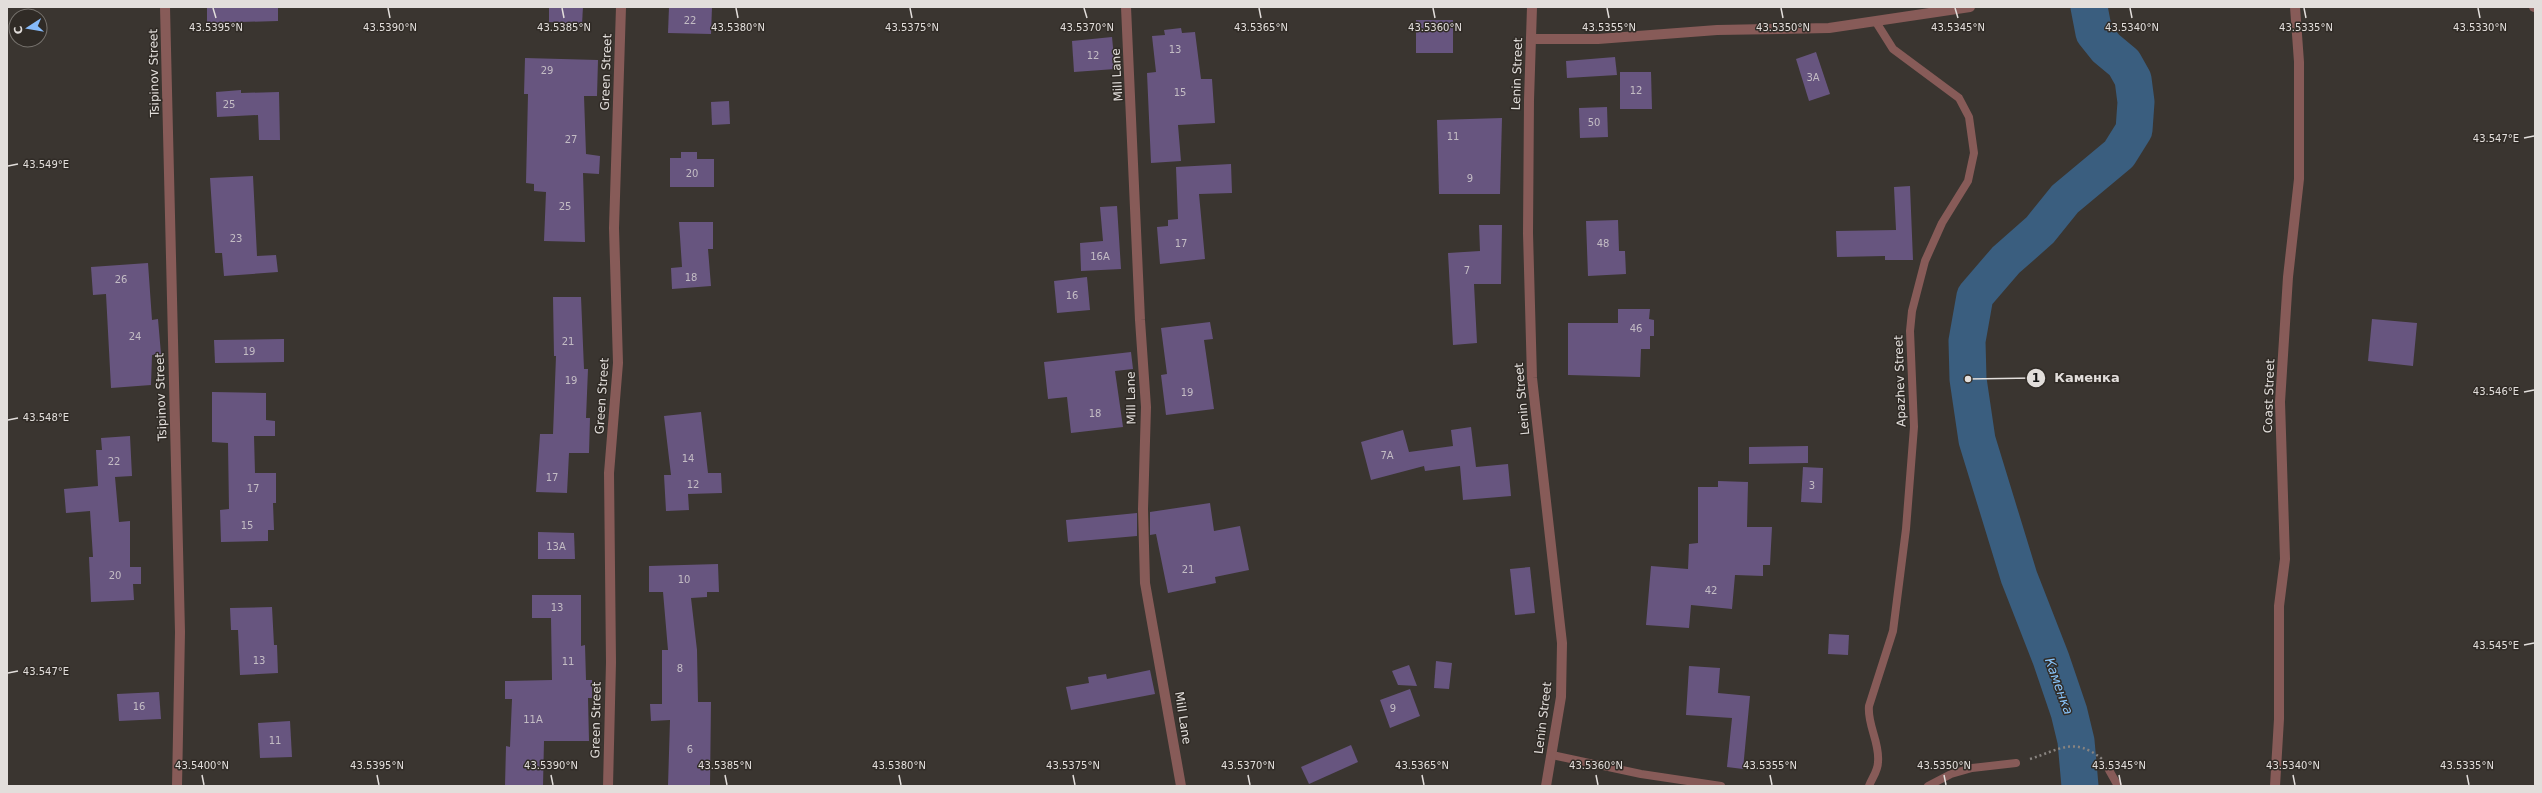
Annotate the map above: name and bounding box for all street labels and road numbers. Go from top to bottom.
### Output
street label: Tsipinov Street [146,28,162,118]
street label: Green Street [598,33,614,111]
street label: Lenin Street [1509,37,1525,111]
street label: Mill Lane [1109,48,1125,102]
street label: Apazhev Street [1891,335,1909,427]
street label: Tsipinov Street [152,352,170,442]
street label: Green Street [592,357,612,435]
street label: Coast Street [2261,358,2277,433]
street label: Lenin Street [1512,362,1532,436]
street label: Mill Lane [1124,371,1138,425]
street label: Green Street [588,681,604,758]
street label: Lenin Street [1532,681,1554,755]
street label: Mill Lane [1172,691,1194,745]

